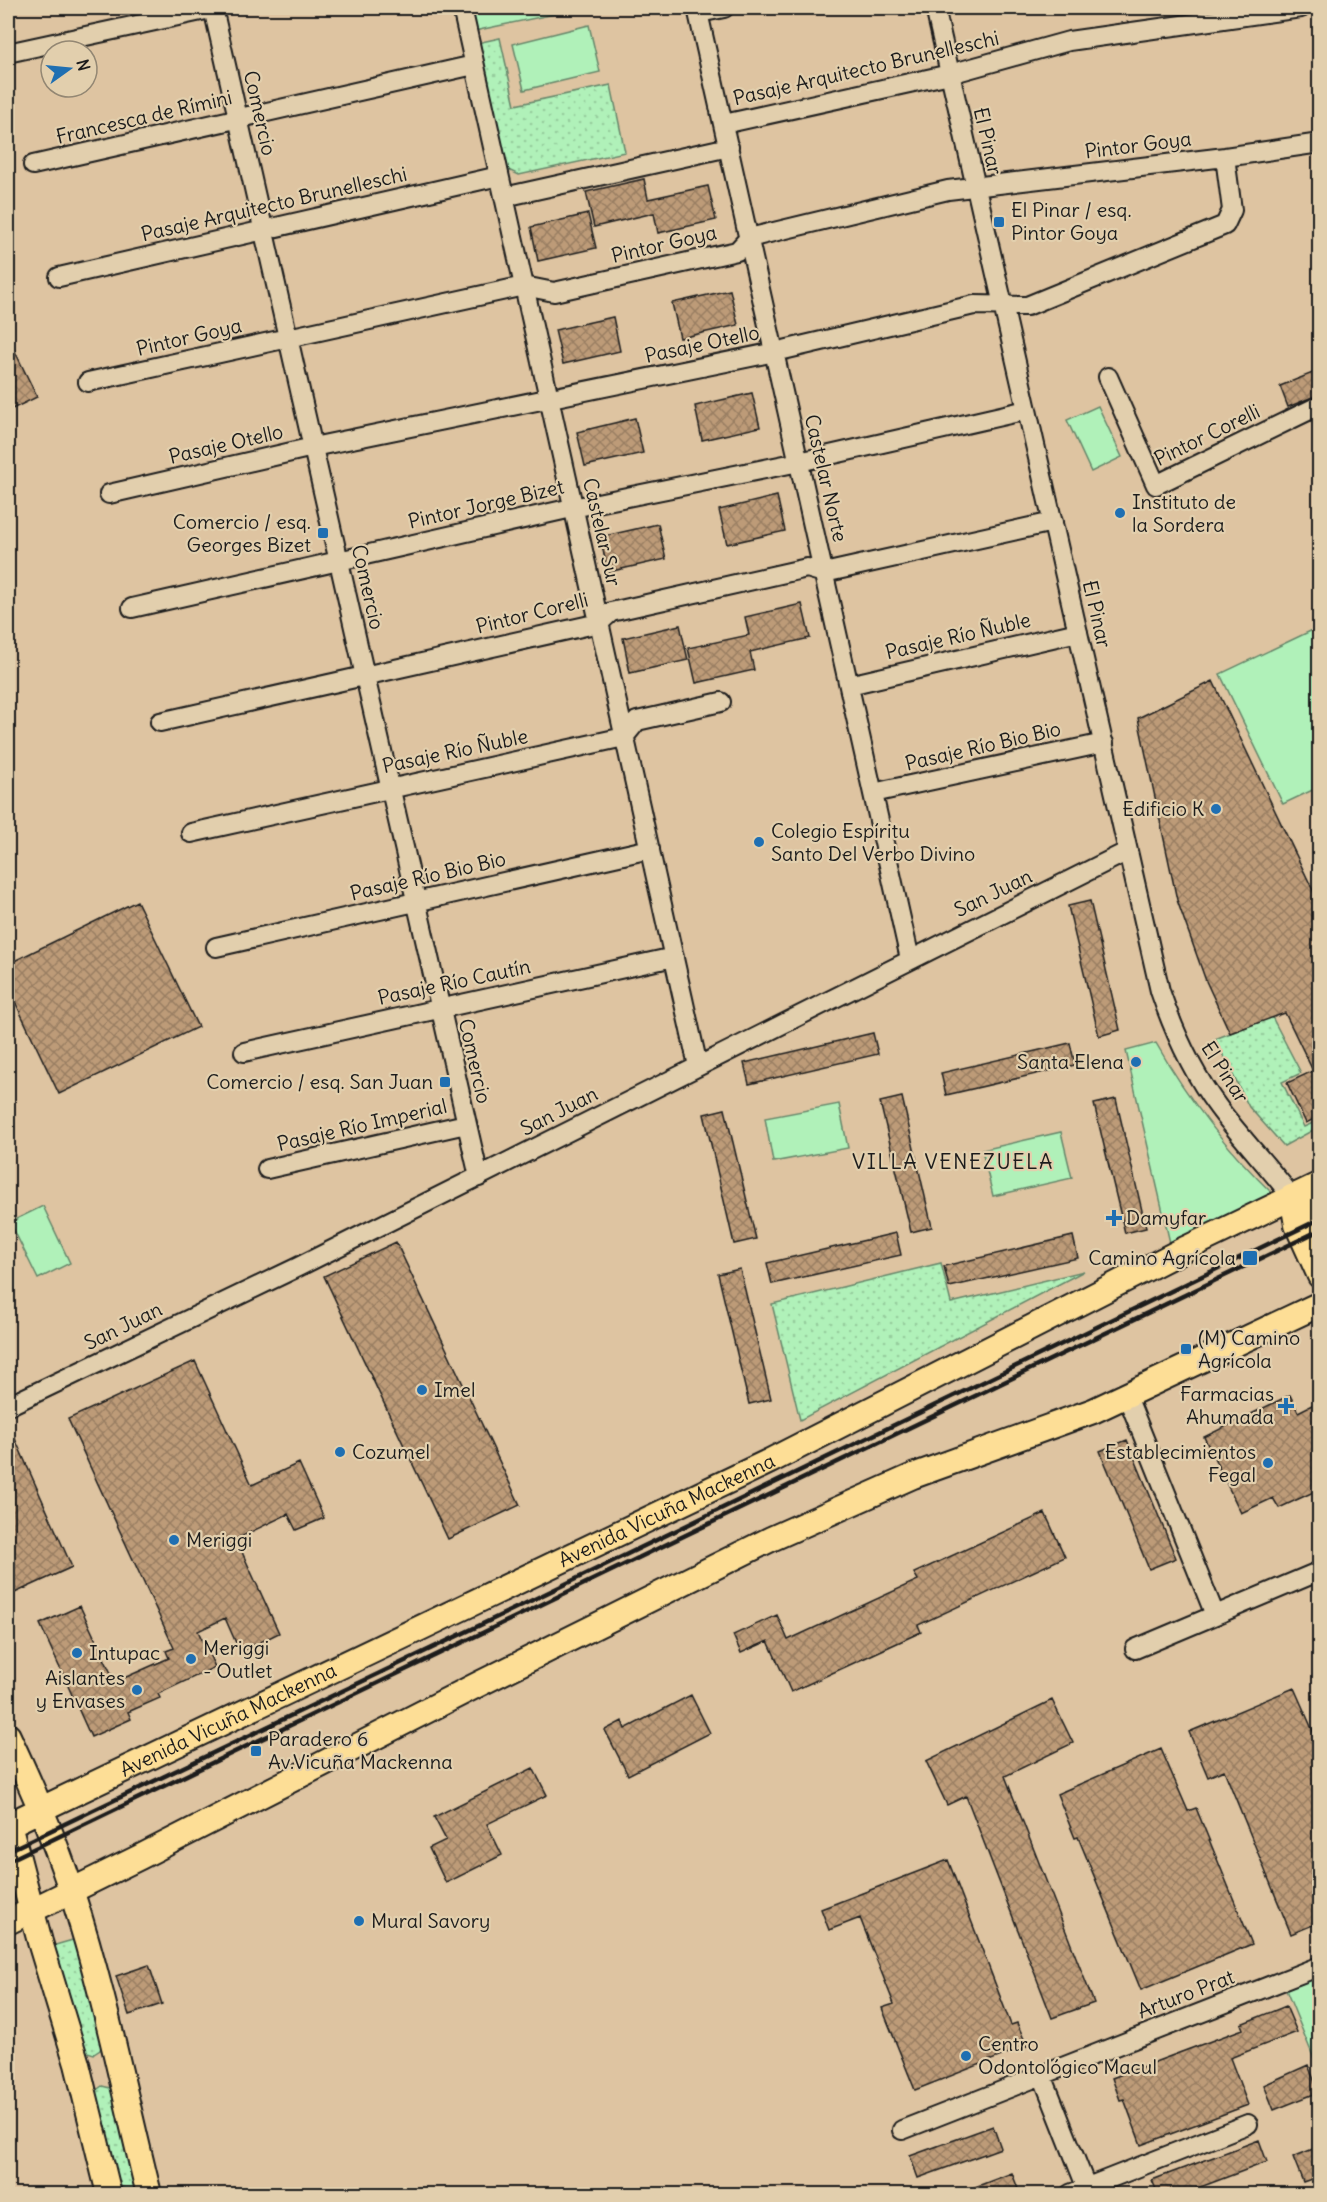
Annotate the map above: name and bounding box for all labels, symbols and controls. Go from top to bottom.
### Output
street label: Pasaje Arquitecto Brunelleschi [731,25,1001,110]
north arrow [39,39,99,99]
text: N [72,57,95,73]
street label: Comercio [239,68,282,158]
street label: Francesca de Rímini [53,84,234,149]
street label: El Pinar [969,105,1008,177]
street label: Pintor Goya [1083,126,1193,163]
street label: Pasaje Arquitecto Brunelleschi [139,161,409,246]
place label: El Pinar / esq. Pintor Goya [1011,197,1132,245]
marker: El Pinar / esq. Pintor Goya [992,215,1006,229]
street label: Pintor Goya [609,219,719,268]
street label: Pintor Goya [134,312,244,361]
street label: Pasaje Otello [642,319,761,368]
street label: Pintor Corelli [1150,398,1264,471]
street label: Castelar Norte [800,412,853,544]
street label: Pasaje Otello [166,418,285,469]
street label: Pintor Jorge Bizet [406,473,566,534]
street label: Castelar Sur [578,475,627,589]
place label: Instituto de la Sordera [1132,489,1236,537]
marker: Instituto de la Sordera [1113,506,1127,520]
place label: Comercio / esq. Georges Bizet [173,509,311,557]
marker: Comercio / esq. Georges Bizet [316,526,330,540]
street label: Comercio [347,542,390,632]
street label: El Pinar [1078,578,1117,650]
street label: Pintor Corelli [473,587,591,639]
street label: Pasaje Río Ñuble [883,607,1033,664]
street label: Pasaje Río Bio Bio [903,715,1063,776]
street label: Pasaje Río Ñuble [380,723,530,778]
place label: Edificio K [1122,796,1205,821]
marker: Edificio K [1209,802,1223,816]
place label: Colegio Espíritu Santo Del Verbo Divino [771,818,975,866]
marker: Colegio Espíritu Santo Del Verbo Divino [752,835,766,849]
street label: Pasaje Río Bio Bio [348,845,508,906]
street label: San Juan [950,863,1036,922]
street label: Pasaje Río Cautín [375,953,533,1010]
street label: Comercio [454,1016,497,1106]
street label: El Pinar [1196,1036,1255,1107]
place label: Santa Elena [1017,1049,1124,1074]
marker: Santa Elena [1129,1055,1143,1069]
place label: Comercio / esq. San Juan [206,1069,433,1094]
marker: Comercio / esq. San Juan [438,1075,452,1089]
street label: San Juan [516,1080,602,1141]
street label: Pasaje Río Imperial [275,1093,449,1156]
district label: VILLA VENEZUELA [852,1148,1054,1175]
place label: Damyfar [1126,1205,1206,1230]
marker: Damyfar [1107,1211,1121,1225]
place label: Camino Agrícola [1088,1245,1236,1270]
marker: Camino Agrícola [1241,1249,1259,1267]
street label: San Juan [80,1296,166,1355]
place label: (M) Camino Agrícola [1198,1325,1300,1373]
marker: (M) Camino Agrícola [1179,1342,1193,1356]
place label: Imel [434,1377,475,1402]
place label: Farmacias Ahumada [1180,1381,1274,1429]
marker: Imel [415,1383,429,1397]
marker: Farmacias Ahumada [1279,1399,1293,1413]
place label: Cozumel [352,1439,430,1464]
place label: Establecimientos Fegal [1105,1439,1256,1487]
marker: Cozumel [333,1445,347,1459]
street label: Avenida Vicuña Mackenna [554,1448,779,1572]
marker: Establecimientos Fegal [1261,1456,1275,1470]
place label: Meriggi [186,1527,252,1552]
marker: Meriggi [167,1533,181,1547]
place label: Meriggi - Outlet [203,1635,272,1683]
place label: Intupac [89,1640,160,1665]
marker: Intupac [70,1646,84,1660]
marker: Meriggi - Outlet [184,1652,198,1666]
street label: Avenida Vicuña Mackenna [116,1657,340,1782]
place label: Aislantes y Envases [36,1665,125,1713]
marker: Aislantes y Envases [130,1683,144,1697]
place label: Paradero 6 Av.Vicuña Mackenna [268,1726,453,1774]
marker: Paradero 6 Av.Vicuña Mackenna [249,1744,263,1758]
place label: Mural Savory [371,1908,490,1933]
marker: Mural Savory [352,1914,366,1928]
street label: Arturo Prat [1134,1964,1238,2023]
place label: Centro Odontológico Macul [978,2031,1157,2079]
marker: Centro Odontológico Macul [959,2049,973,2063]

